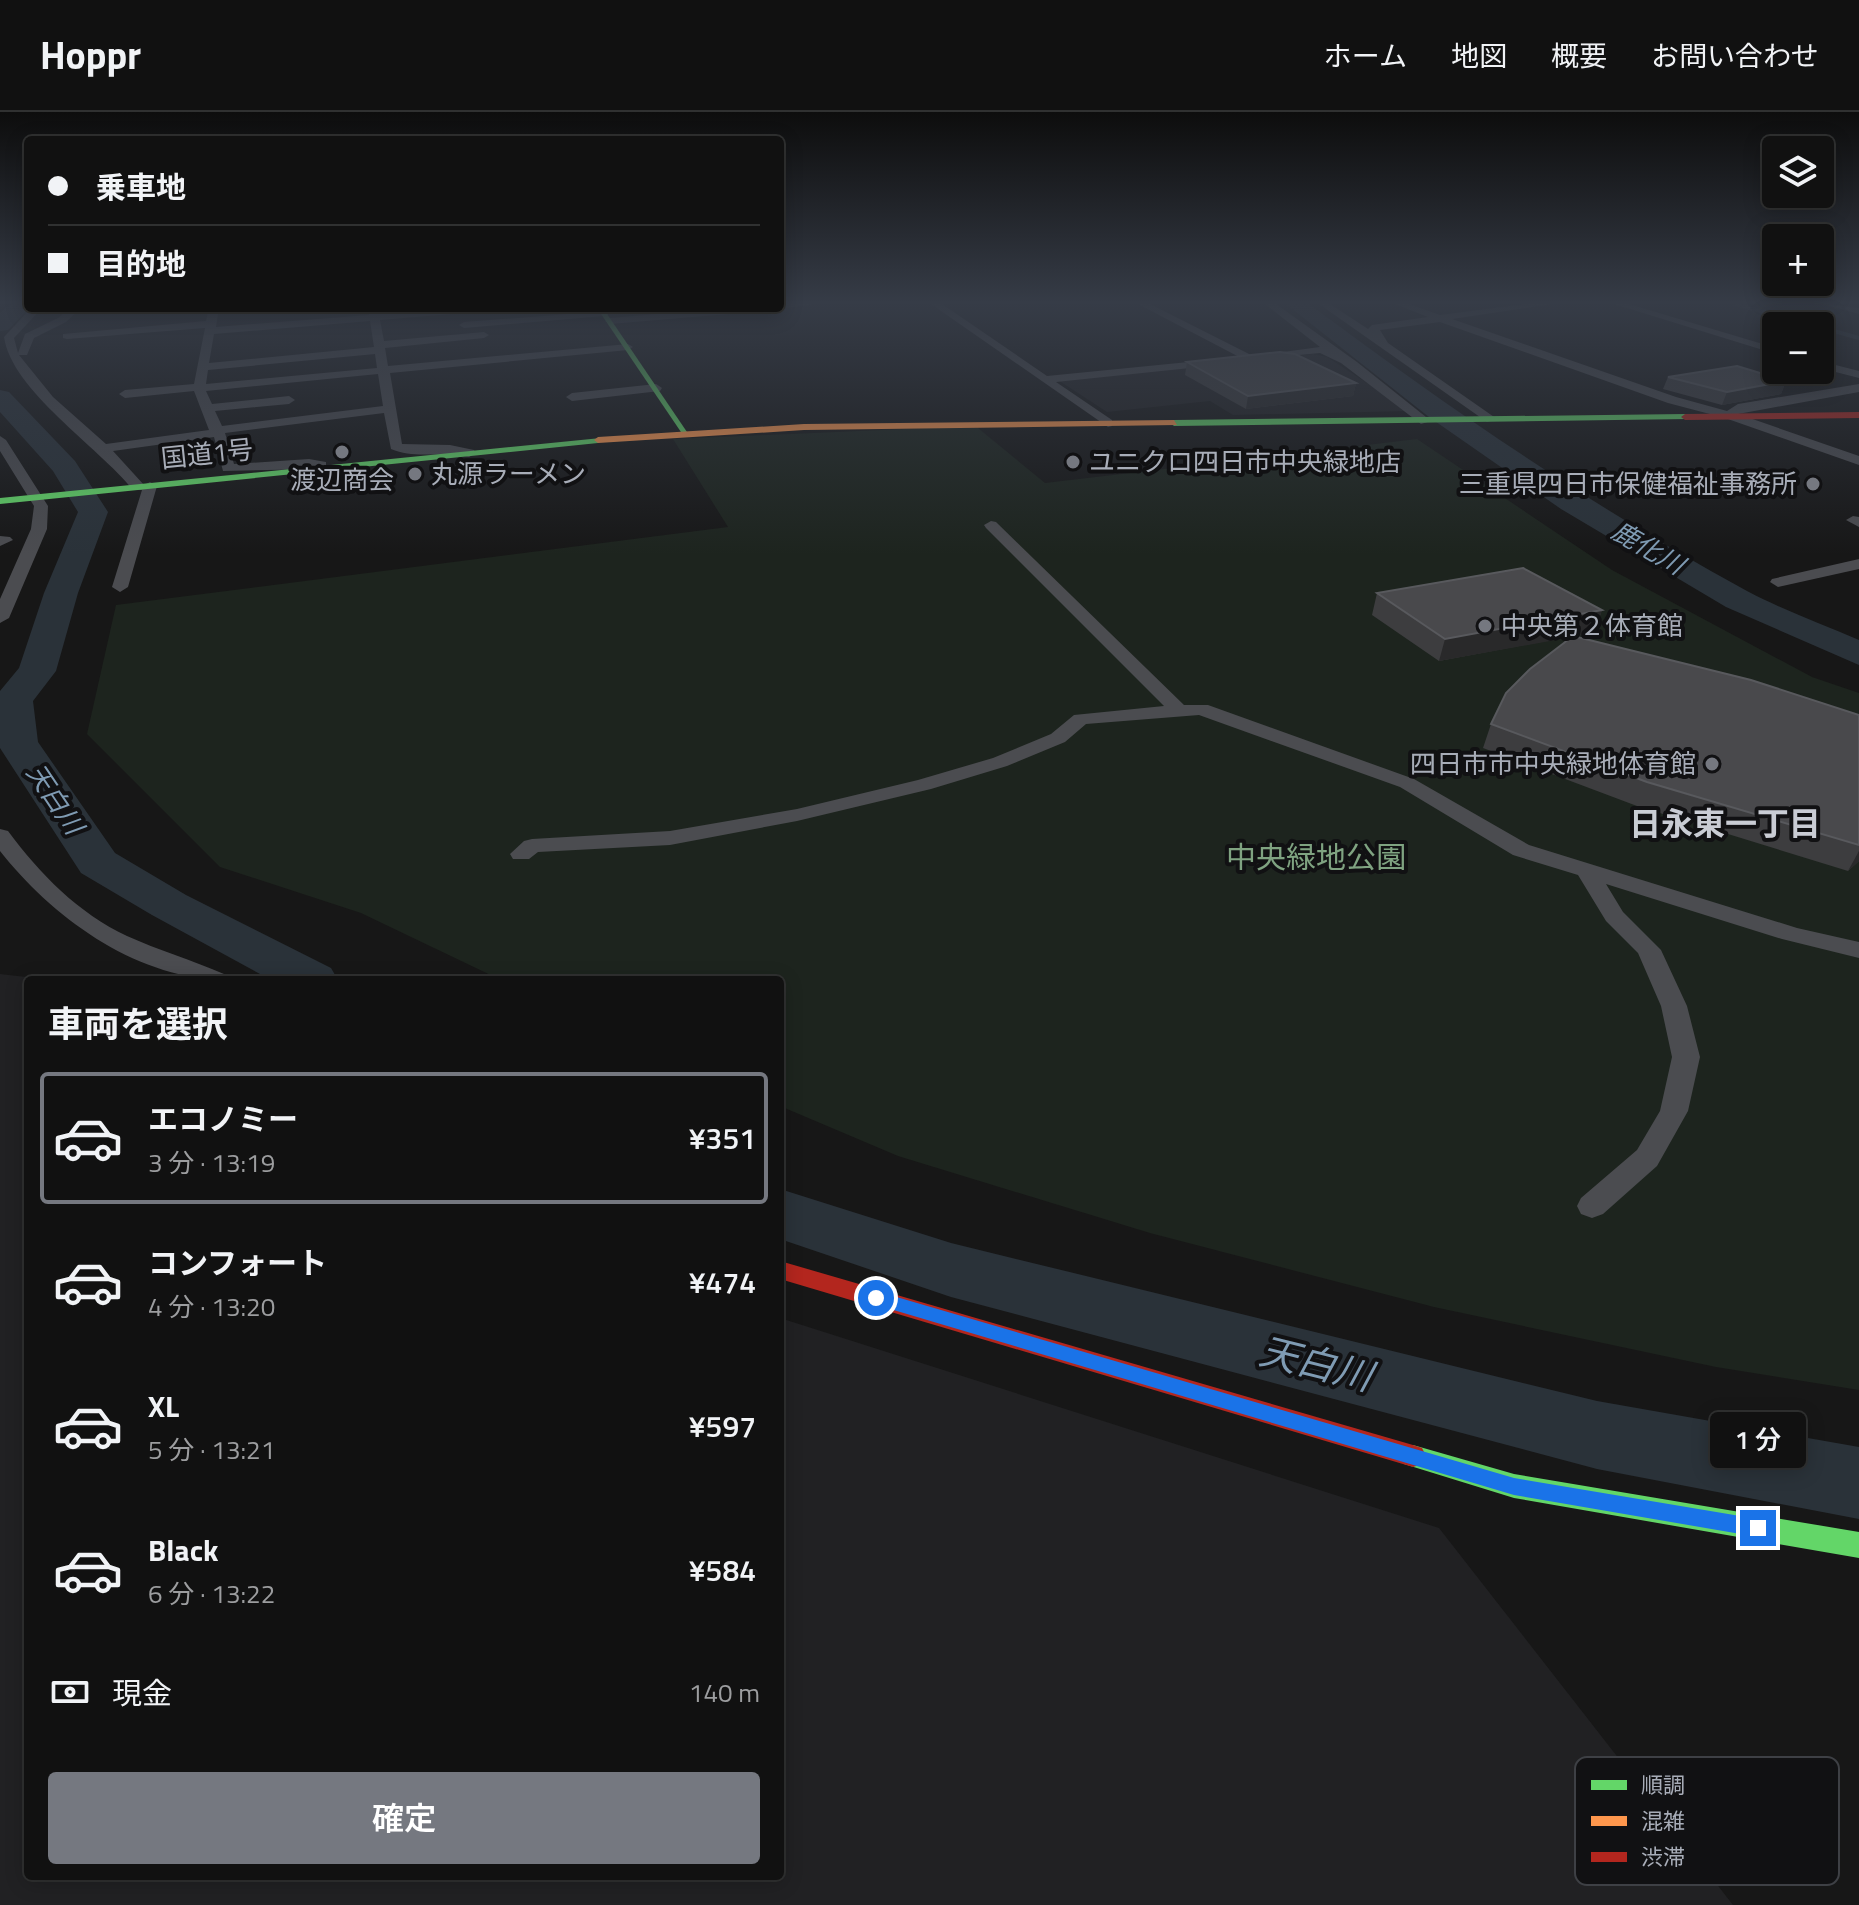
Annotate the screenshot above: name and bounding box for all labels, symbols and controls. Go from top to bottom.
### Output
text: Hoppr [40,26,141,84]
text: ホーム [1324,34,1407,77]
text: 地図 [1451,34,1507,77]
text: 概要 [1551,34,1607,77]
text: お問い合わせ [1651,34,1819,77]
map controls [1762,136,1834,384]
button: layers [1762,136,1834,208]
text: 乗車地 [96,164,186,210]
button: + [1762,224,1834,296]
text: 目的地 [96,241,186,287]
button: − [1762,312,1834,384]
street label: 国道1号 [159,429,255,478]
place label: ユニクロ四日市中央緑地店 [1089,442,1401,481]
marker: 渡辺商会 [333,443,351,461]
marker: ユニクロ四日市中央緑地店 [1064,453,1082,471]
place label: 丸源ラーメン [431,454,586,493]
place label: 渡辺商会 [290,460,394,499]
place label: 三重県四日市保健福祉事務所 [1459,464,1797,503]
marker: 丸源ラーメン [406,465,424,483]
marker: 三重県四日市保健福祉事務所 [1804,475,1822,493]
water label: 鹿化川 [1605,511,1694,585]
place label: 中央第２体育館 [1501,606,1683,645]
marker: 中央第２体育館 [1476,617,1494,635]
place label: 四日市市中央緑地体育館 [1410,744,1696,783]
water label: 天白川 [17,755,95,844]
marker: 四日市市中央緑地体育館 [1703,755,1721,773]
district label: 日永東一丁目 [1629,799,1821,847]
park label: 中央緑地公園 [1226,834,1406,880]
text: 車両を選択 [48,996,228,1051]
text: エコノミー [148,1096,298,1142]
icon: car [52,1102,124,1174]
text: ¥351 [689,1115,756,1161]
text: 3 分 · 13:19 [148,1143,275,1182]
text: コンフォート [148,1240,327,1286]
icon: car [52,1246,124,1318]
text: ¥474 [689,1259,756,1305]
route start [858,1280,894,1316]
text: 4 分 · 13:20 [148,1287,275,1326]
water label: 天白川 [1254,1321,1382,1406]
text: XL [148,1383,179,1429]
icon: car [52,1390,124,1462]
text: ¥597 [689,1403,756,1449]
callout: 1 分 [1710,1412,1806,1468]
text: 1 分 [1735,1420,1781,1459]
text: 5 分 · 13:21 [148,1430,275,1469]
route end [1740,1510,1776,1546]
text: Black [148,1527,219,1573]
icon: car [52,1534,124,1606]
text: ¥584 [689,1547,756,1593]
text: 6 分 · 13:22 [148,1574,275,1613]
icon: cash [48,1670,92,1714]
text: 現金 [112,1670,172,1716]
text: 140 m [689,1673,760,1712]
legend [1575,1757,1839,1885]
text: 順調 [1641,1768,1685,1802]
button: 確定 [48,1772,760,1864]
text: 混雑 [1641,1804,1685,1838]
text: 渋滞 [1641,1840,1685,1874]

